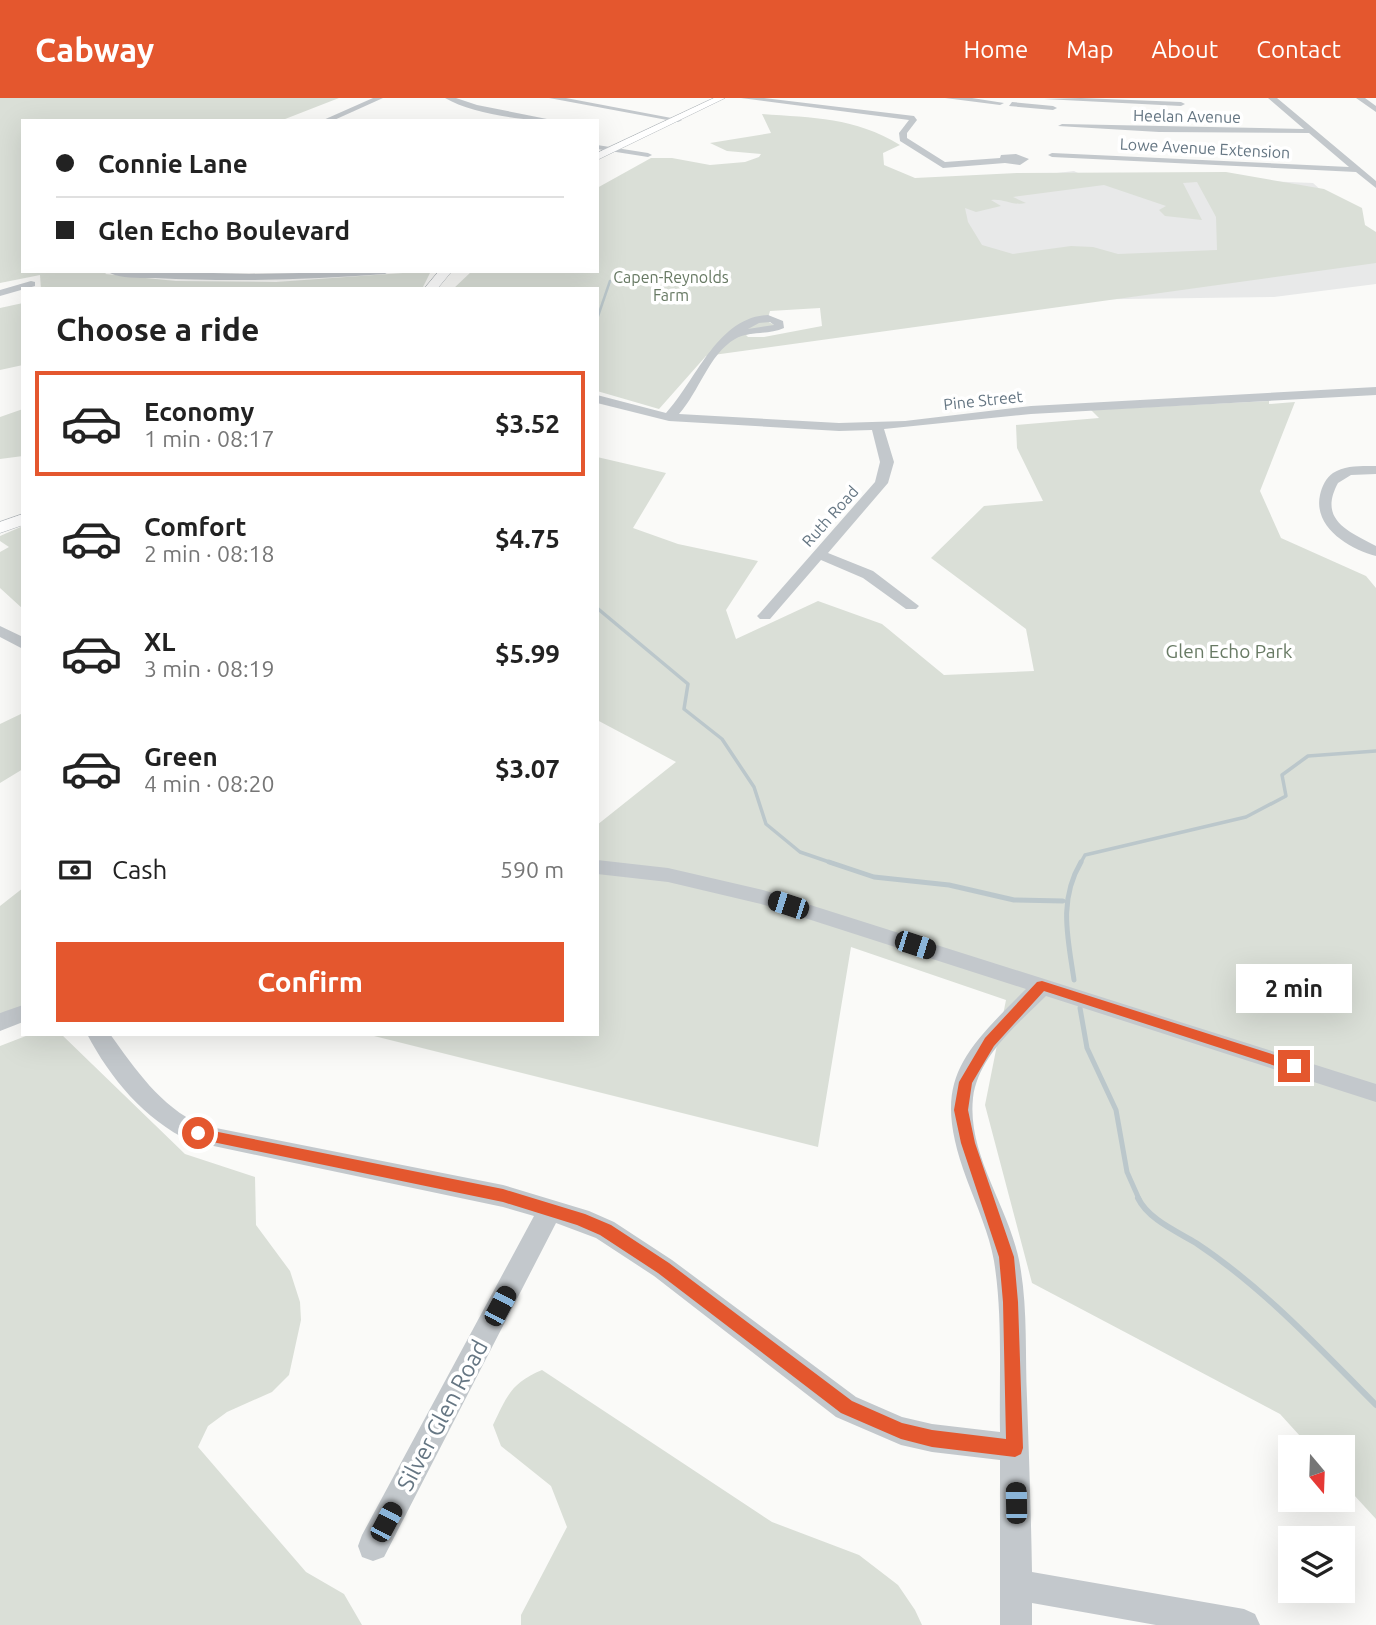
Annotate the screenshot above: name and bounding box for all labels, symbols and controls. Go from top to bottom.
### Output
text: Cabway [35,31,154,68]
text: Home [963,36,1028,63]
text: Map [1066,36,1113,63]
text: About [1151,36,1218,63]
text: Contact [1256,36,1341,63]
street label: Heelan Avenue [1133,106,1241,126]
street label: Lowe Avenue Extension [1119,135,1291,161]
text: Connie Lane [98,149,248,178]
text: Glen Echo Boulevard [98,216,350,245]
park label: Capen-Reynolds Farm [613,268,729,304]
text: Choose a ride [56,311,259,347]
street label: Pine Street [942,387,1024,413]
icon: car [60,392,123,455]
text: Economy [144,397,254,426]
text: $3.52 [495,409,560,438]
text: 1 min · 08:17 [144,426,275,451]
street label: Ruth Road [798,482,862,550]
icon: car [60,507,123,570]
text: Comfort [144,512,247,541]
text: $4.75 [495,524,560,553]
text: 2 min · 08:18 [144,541,275,566]
icon: car [60,622,123,685]
text: XL [144,627,175,656]
text: $5.99 [495,639,560,668]
park label: Glen Echo Park [1166,640,1293,662]
text: 3 min · 08:19 [144,656,275,681]
icon: car [60,737,123,800]
text: Green [144,742,218,771]
text: $3.07 [495,754,560,783]
text: 4 min · 08:20 [144,771,275,796]
icon: cash [56,851,94,889]
text: Cash [112,855,167,884]
text: 590 m [500,857,564,882]
car [765,889,812,921]
car [892,929,939,961]
button: Confirm [56,942,564,1022]
callout: 2 min [1236,964,1352,1014]
text: 2 min [1265,976,1323,1001]
route end [1278,1050,1310,1082]
route start [182,1117,214,1149]
car [481,1283,520,1329]
street label: Silver Glen Road [392,1335,492,1495]
north arrow [1278,1435,1354,1512]
map controls [1278,1435,1355,1603]
car [1006,1482,1027,1524]
car [367,1499,406,1545]
button: layers [1278,1526,1355,1603]

